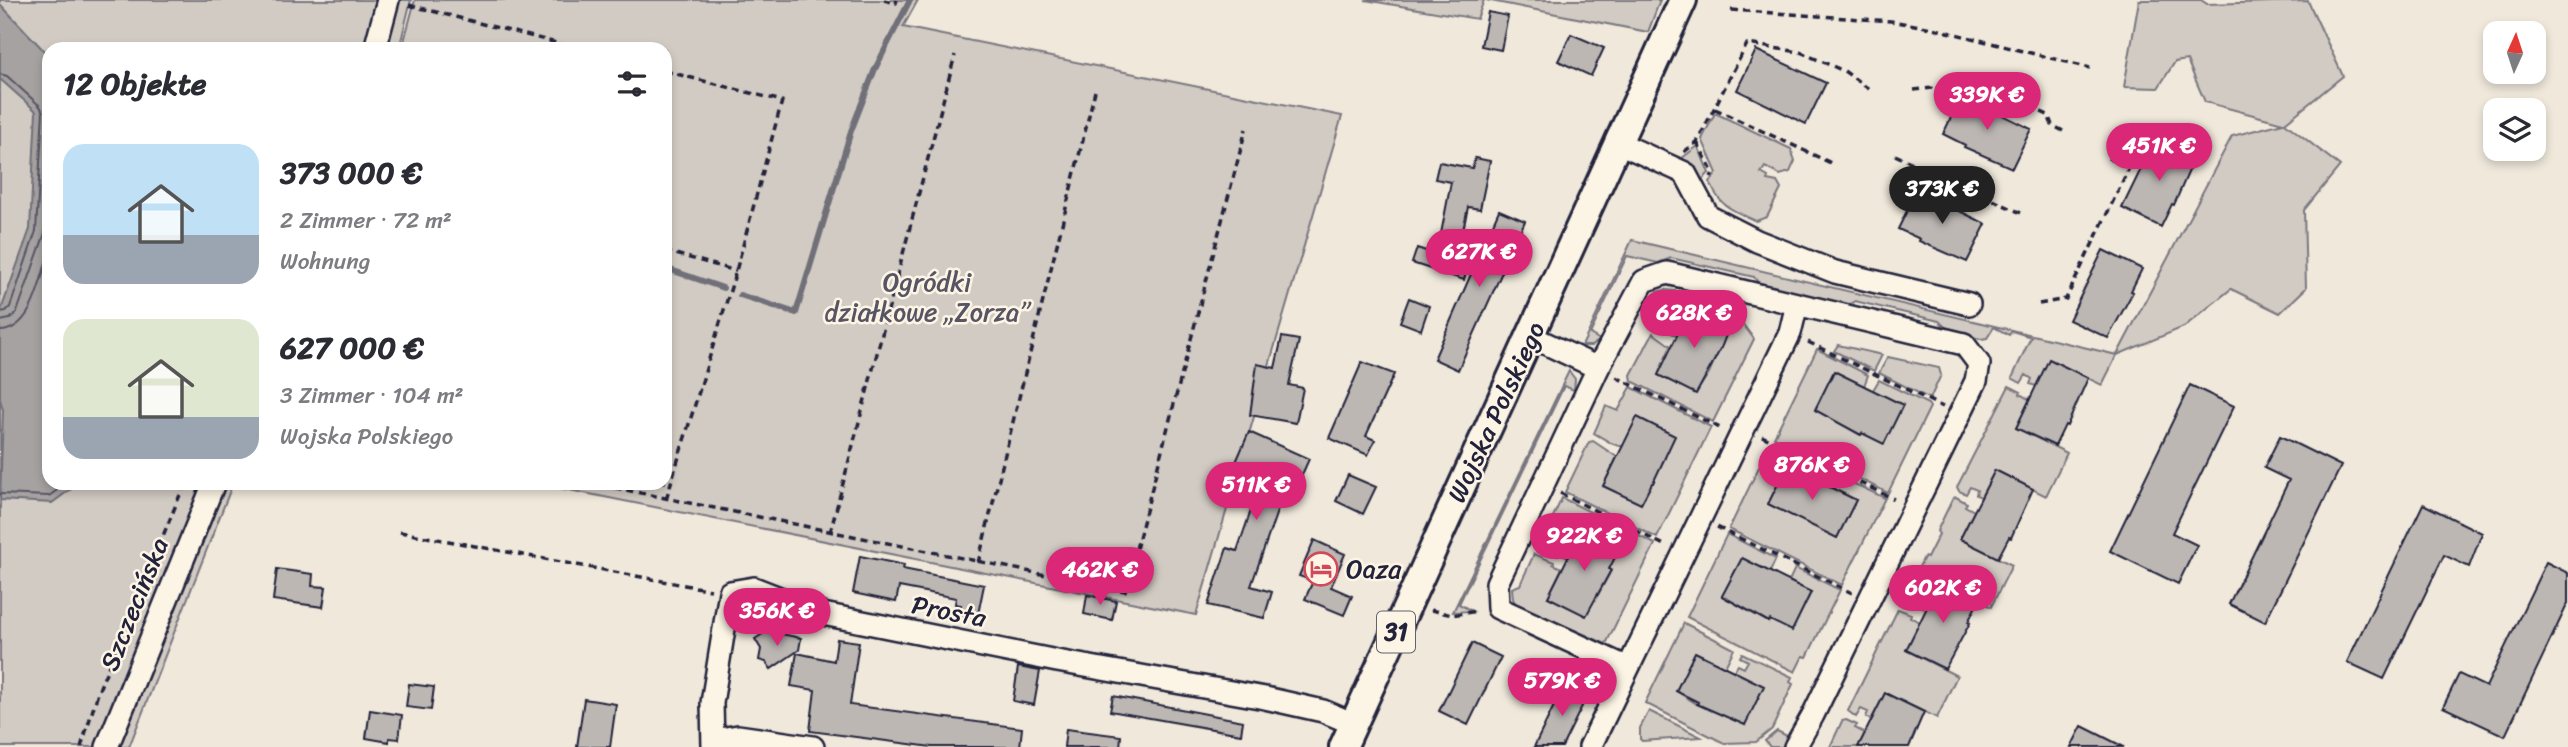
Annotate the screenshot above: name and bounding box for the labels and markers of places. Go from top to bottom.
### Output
pin: 339K € [1930,72,2044,132]
pin: 451K € [2102,124,2216,183]
pin: 373K € [1885,166,1999,226]
pin: 627K € [1422,230,1536,289]
pin: 628K € [1637,290,1751,350]
pin: 876K € [1755,442,1869,502]
pin: 511K € [1199,462,1313,522]
pin: 922K € [1527,514,1641,573]
place label: Oaza [1346,546,1402,592]
pin: 462K € [1043,548,1157,607]
hotel icon: Oaza [1302,550,1340,588]
pin: 602K € [1886,566,2000,625]
pin: 356K € [720,588,834,648]
pin: 579K € [1505,658,1619,718]

